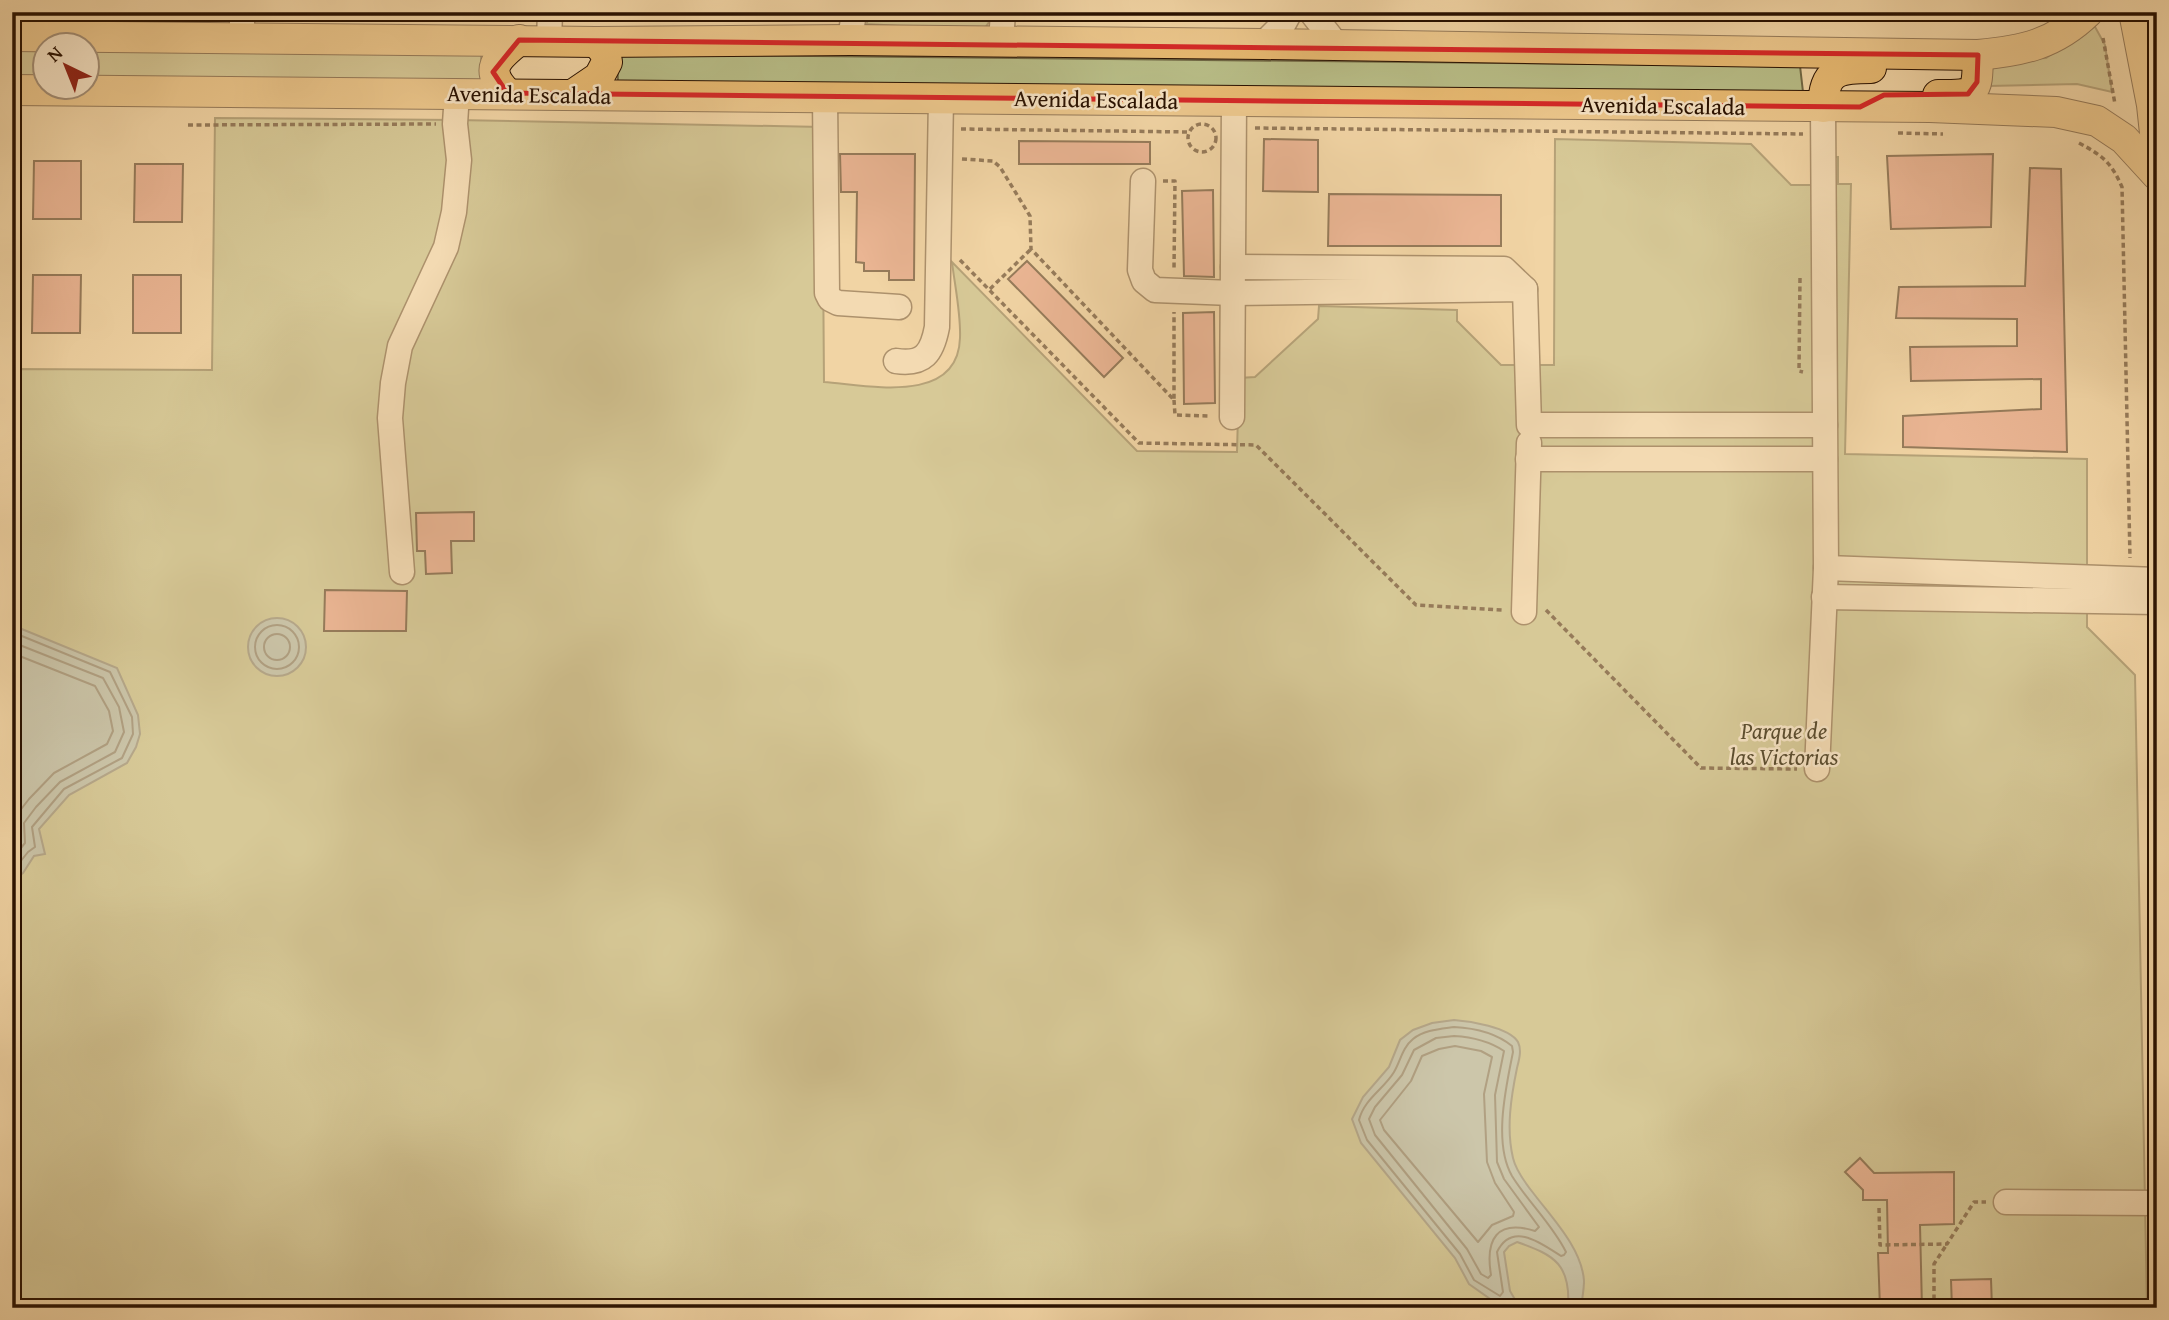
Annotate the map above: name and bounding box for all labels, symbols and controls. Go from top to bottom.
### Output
north arrow [32,32,102,102]
text: N [40,39,69,68]
street label: Avenida Escalada [447,76,612,112]
street label: Avenida Escalada [1014,81,1179,117]
street label: Avenida Escalada [1581,87,1746,123]
park label: Parque de las Victorias [1730,714,1839,773]

